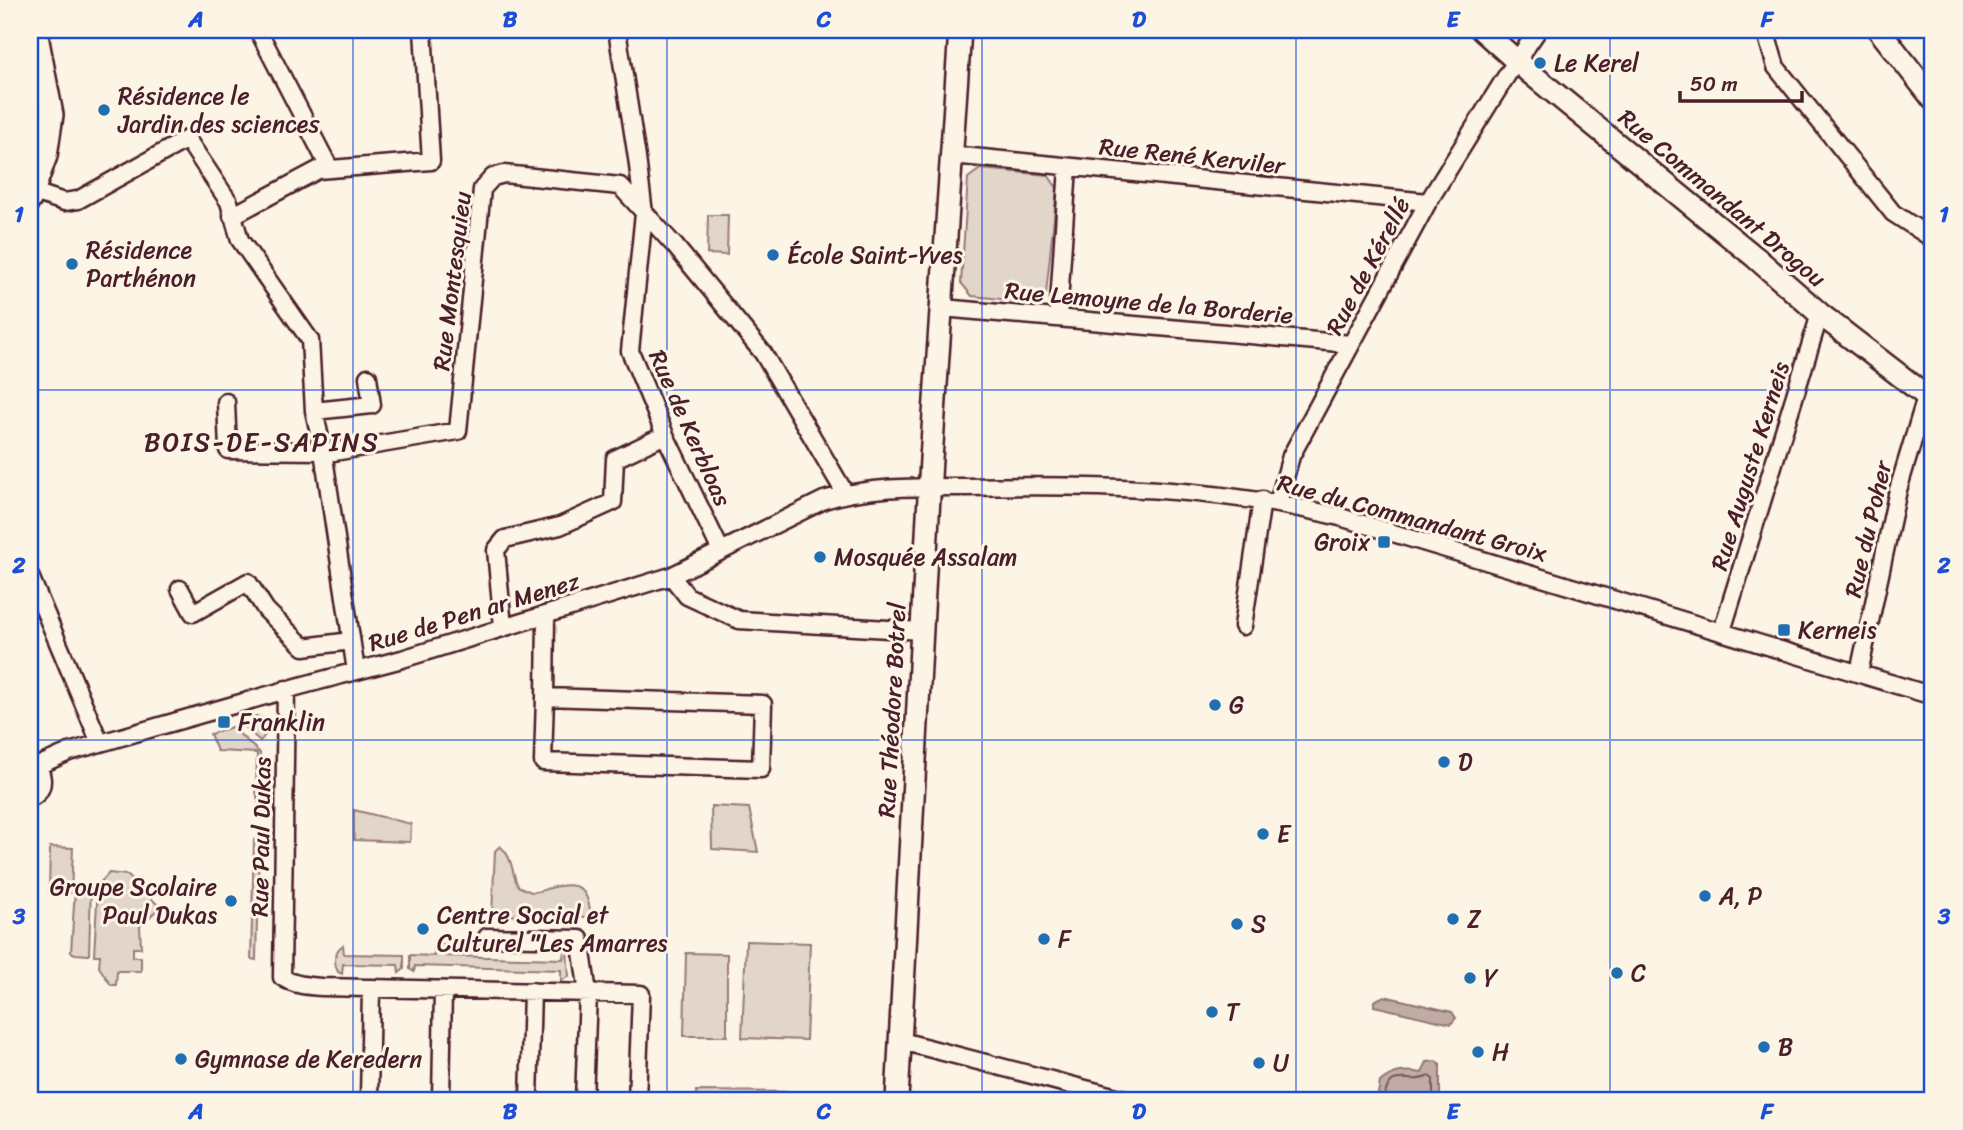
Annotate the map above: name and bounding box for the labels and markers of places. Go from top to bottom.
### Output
place label: Le Kerel [1554,42,1640,84]
marker: Le Kerel [1532,55,1548,71]
place label: Résidence le Jardin des sciences [117,75,320,145]
marker: Résidence le Jardin des sciences [96,102,112,118]
place label: Résidence Parthénon [86,229,196,299]
place label: École Saint-Yves [787,234,963,276]
marker: École Saint-Yves [765,247,781,263]
marker: Résidence Parthénon [64,256,80,272]
place label: Groix [1314,528,1370,556]
marker: Groix [1376,534,1392,550]
place label: Mosquée Assalam [834,536,1018,578]
marker: Mosquée Assalam [812,549,828,565]
place label: Kerneis [1798,609,1877,651]
marker: Kerneis [1776,622,1792,638]
place label: G [1229,684,1244,726]
marker: G [1207,697,1223,713]
place label: Franklin [238,701,325,743]
marker: Franklin [216,714,232,730]
place label: D [1458,741,1473,783]
marker: D [1436,754,1452,770]
place label: E [1277,813,1292,855]
marker: E [1255,826,1271,842]
place label: Groupe Scolaire Paul Dukas [50,866,217,936]
place label: A, P [1718,875,1762,917]
marker: A, P [1697,888,1713,904]
marker: Groupe Scolaire Paul Dukas [223,893,239,909]
place label: Centre Social et Culturel "Les Amarres [437,894,668,964]
place label: Z [1467,898,1482,940]
place label: S [1251,903,1266,945]
marker: Z [1445,911,1461,927]
marker: S [1229,916,1245,932]
place label: F [1058,918,1072,960]
marker: Centre Social et Culturel "Les Amarres [415,921,431,937]
marker: F [1036,931,1052,947]
place label: C [1631,952,1646,994]
place label: Y [1484,957,1499,999]
marker: C [1609,965,1625,981]
marker: Y [1462,970,1478,986]
place label: T [1226,991,1241,1033]
marker: T [1204,1004,1220,1020]
place label: B [1778,1026,1793,1068]
place label: H [1492,1031,1509,1073]
place label: Gymnase de Keredern [195,1038,422,1080]
marker: B [1756,1039,1772,1055]
place label: U [1273,1042,1290,1084]
marker: H [1470,1044,1486,1060]
marker: Gymnase de Keredern [173,1051,189,1067]
marker: U [1251,1055,1267,1071]

